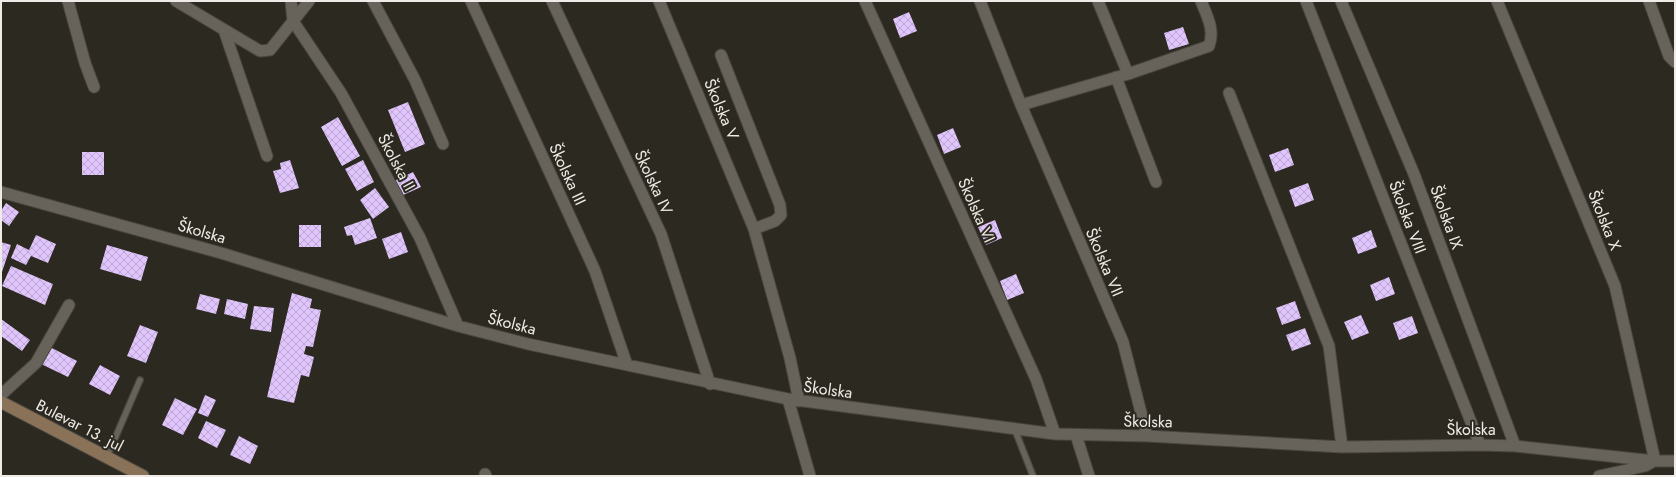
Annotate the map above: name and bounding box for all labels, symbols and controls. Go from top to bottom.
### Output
street label: Školska V [698,75,745,144]
street label: Školska II [372,130,421,195]
street label: Školska III [543,140,592,209]
street label: Školska IV [629,146,679,218]
street label: Školska VI [952,174,1001,246]
street label: Školska VIII [1383,177,1432,257]
street label: Školska IX [1424,182,1469,253]
street label: Školska X [1582,187,1627,254]
street label: Školska [175,214,229,249]
street label: Školska VII [1080,224,1129,300]
street label: Školska [485,306,539,341]
street label: Školska [802,375,854,404]
street label: Bulevar 13. jul [32,394,128,457]
street label: Školska [1123,410,1173,433]
street label: Školska [1446,418,1496,441]

